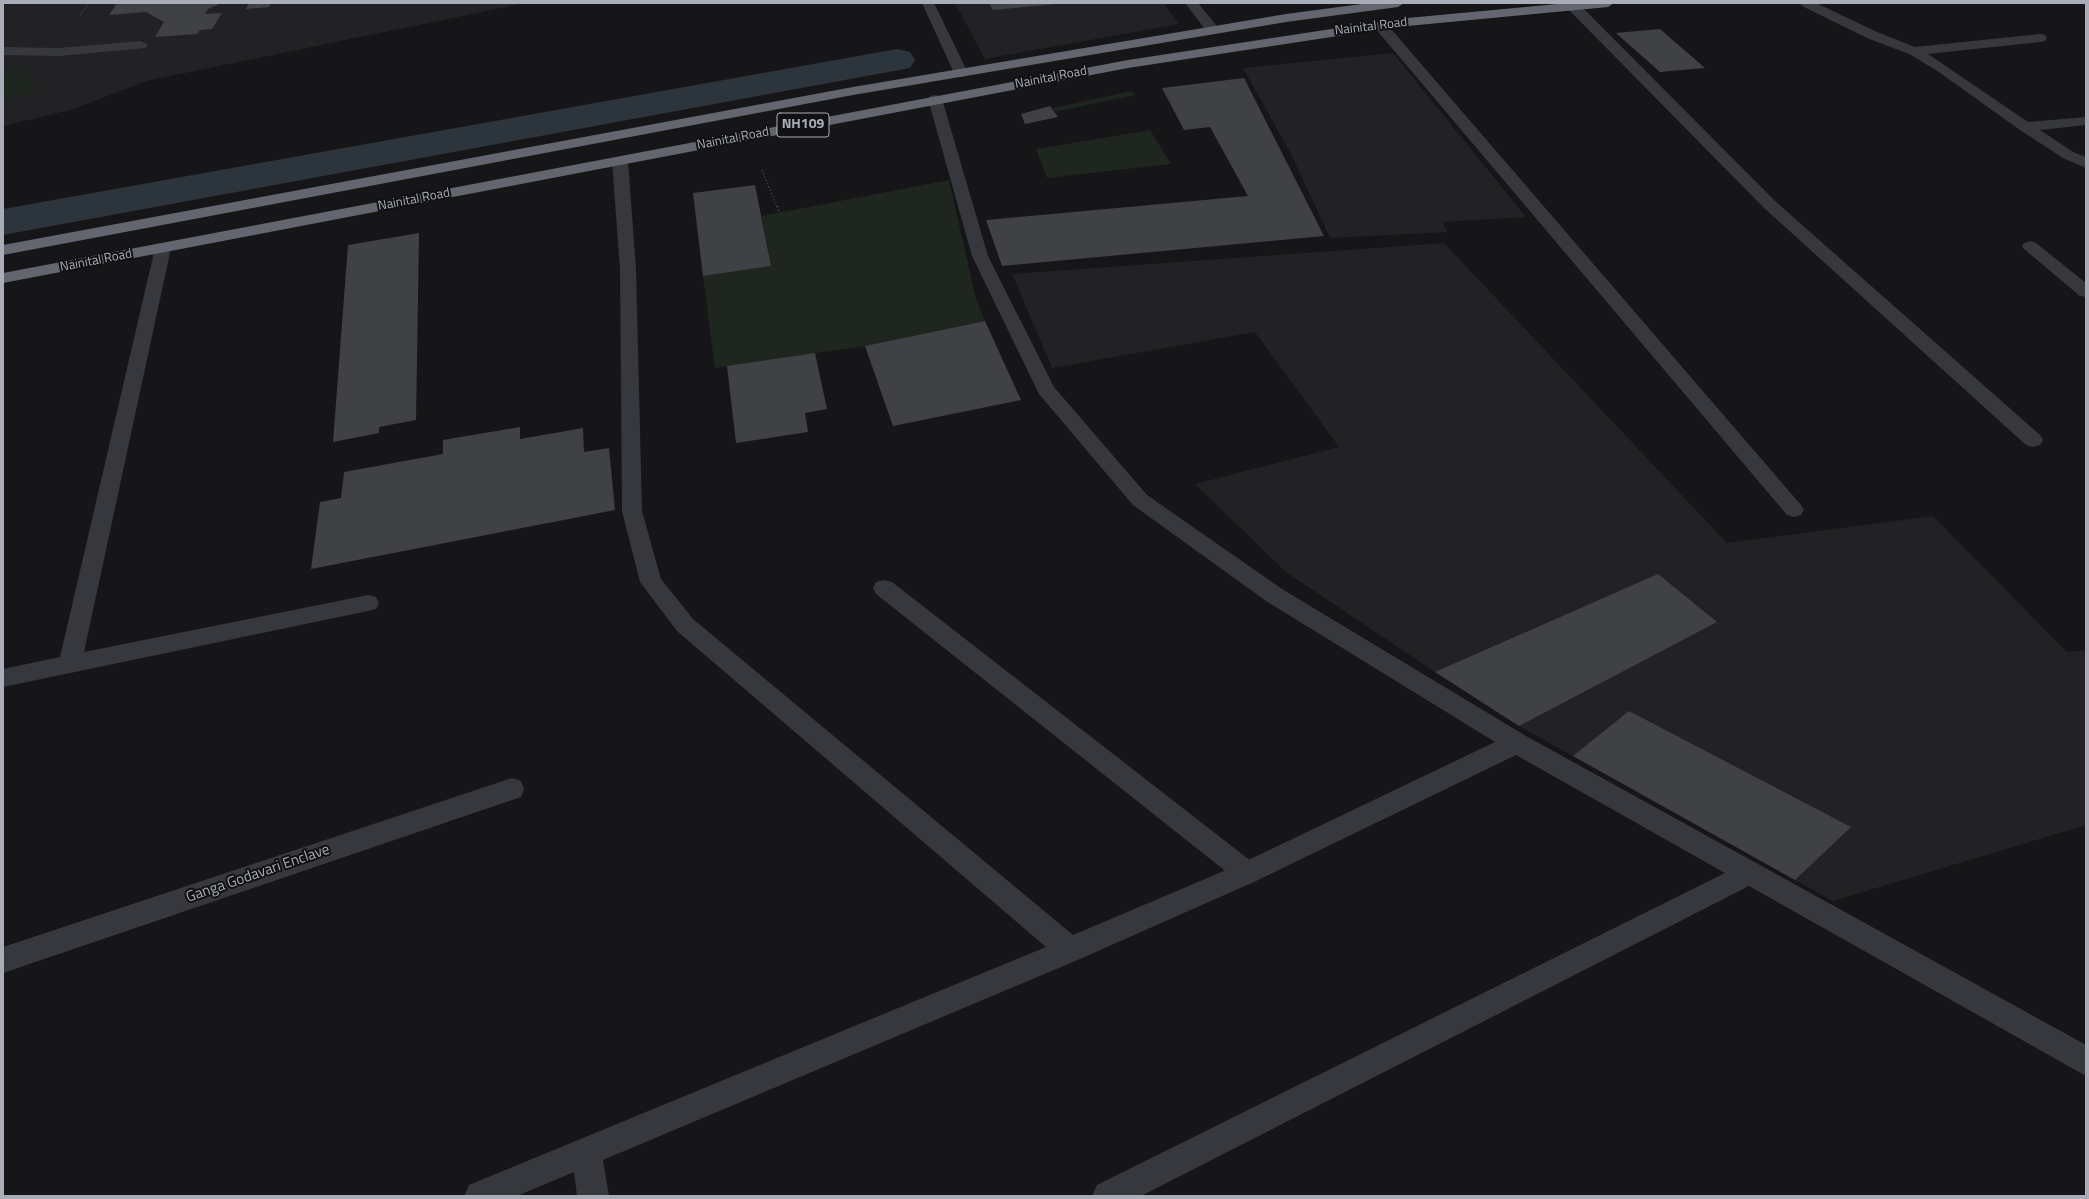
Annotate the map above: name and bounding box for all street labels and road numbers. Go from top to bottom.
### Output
street label: Nainital Road [1334,15,1408,39]
street label: Nainital Road [1014,63,1088,93]
road number: NH109 [777,113,829,137]
street label: Nainital Road [696,124,770,154]
street label: Nainital Road [377,185,451,215]
street label: Nainital Road [59,246,133,276]
street label: Ganga Godavari Enclave [184,841,332,907]

